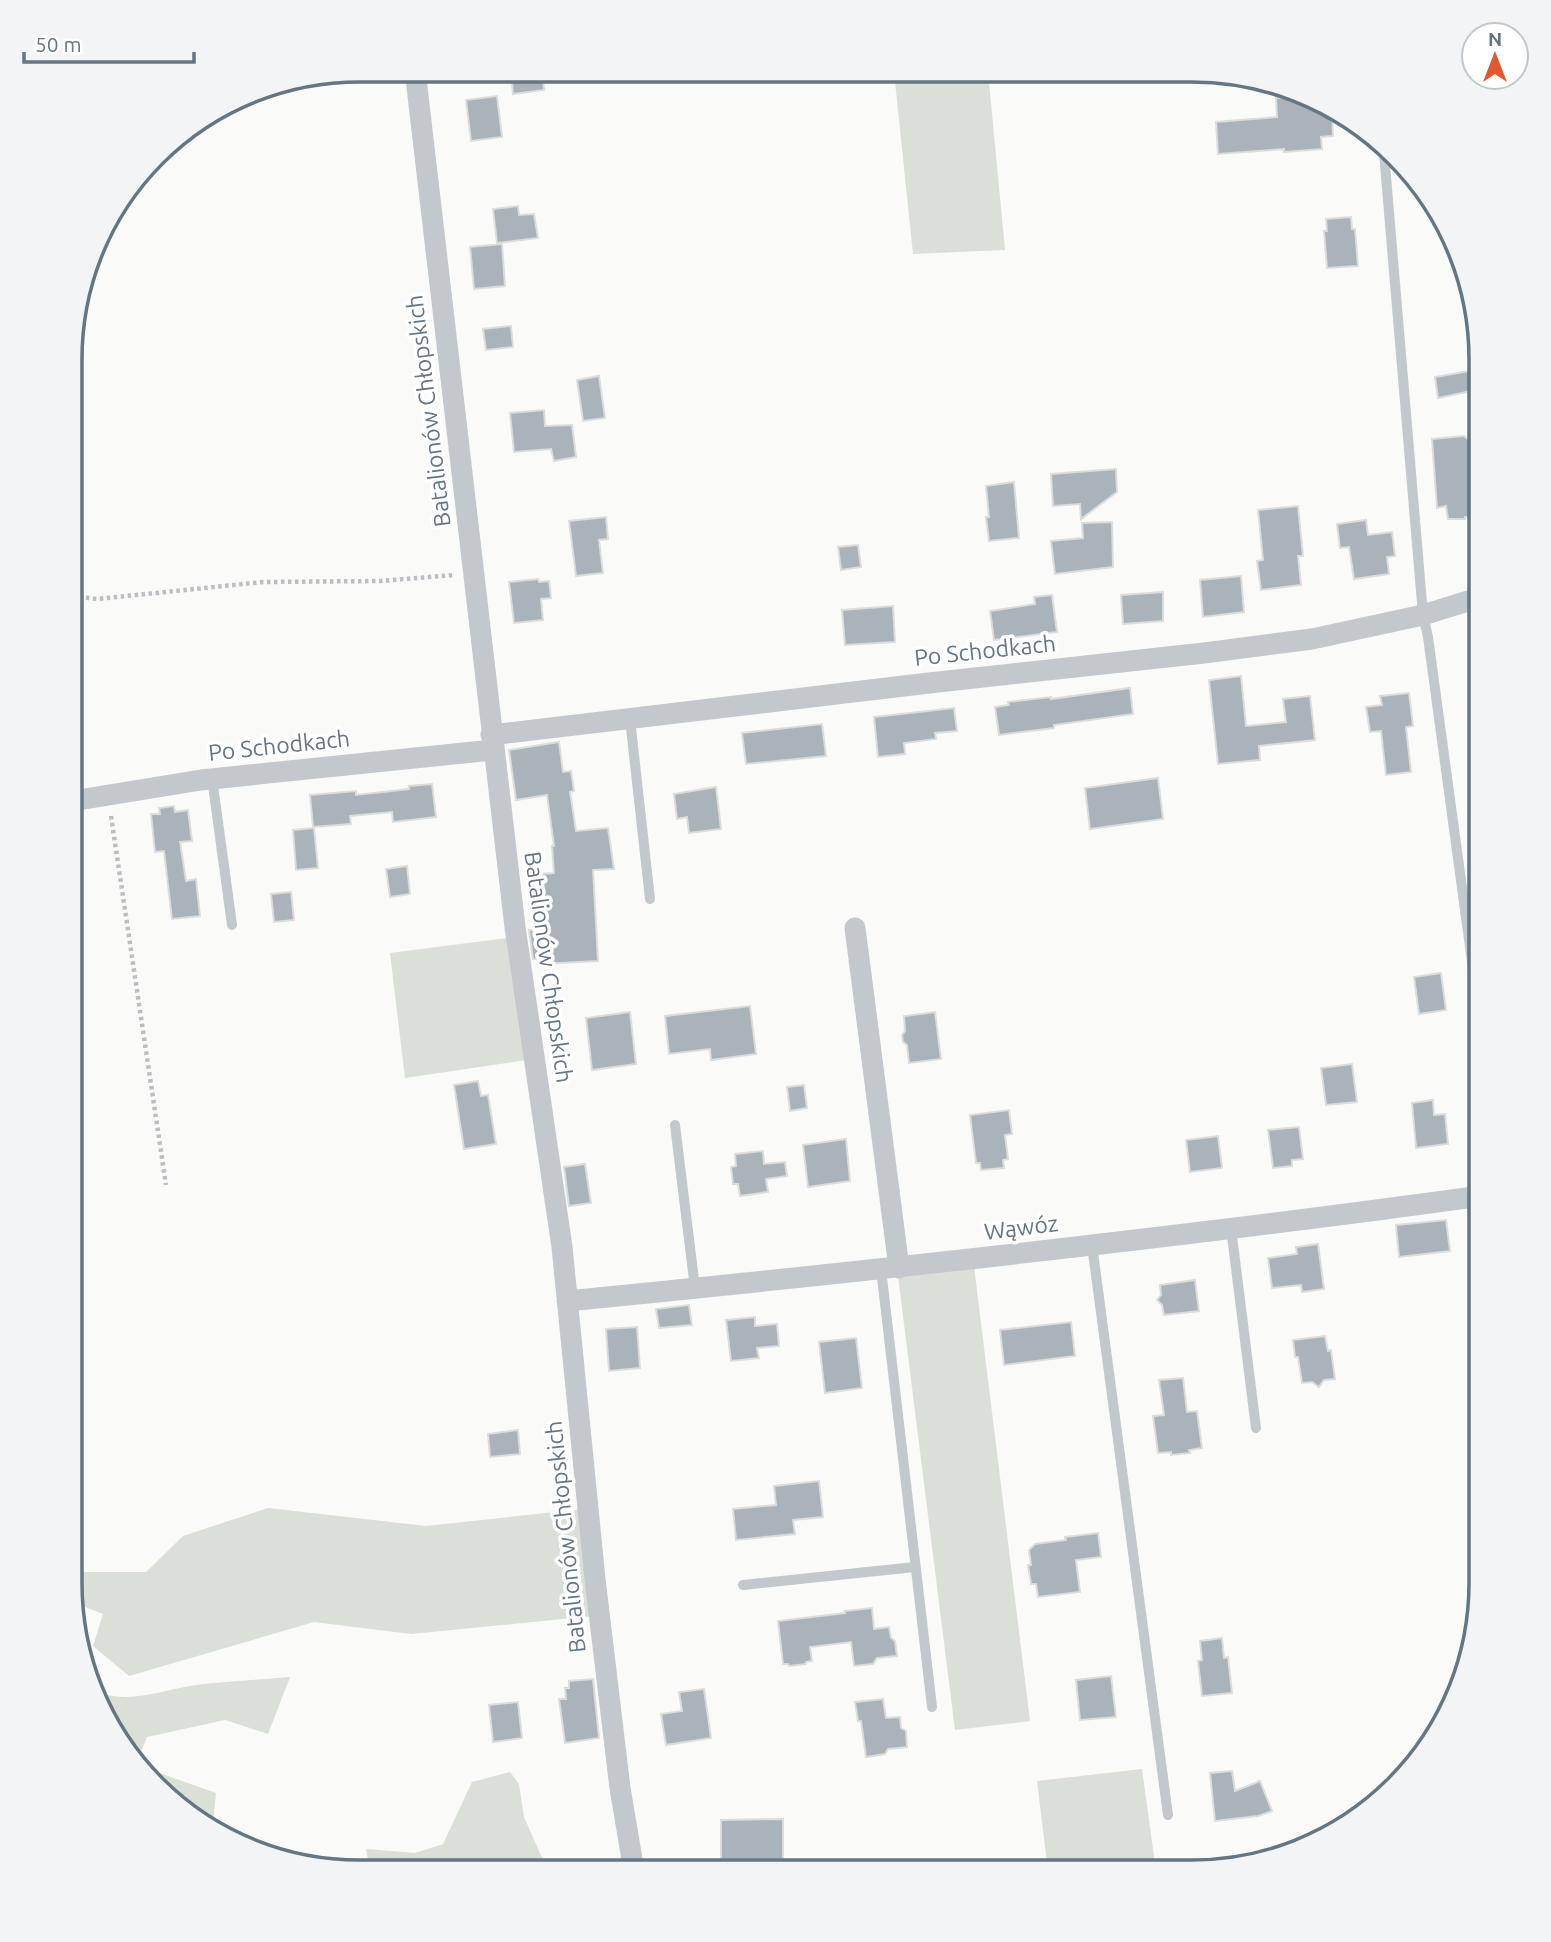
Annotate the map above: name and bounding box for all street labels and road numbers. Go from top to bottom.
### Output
street label: Batalionów Chłopskich [401,294,455,528]
street label: Po Schodkach [913,630,1057,670]
street label: Po Schodkach [207,725,351,765]
street label: Batalionów Chłopskich [520,850,578,1084]
street label: Wąwóz [983,1210,1059,1244]
street label: Batalionów Chłopskich [540,1420,590,1654]

